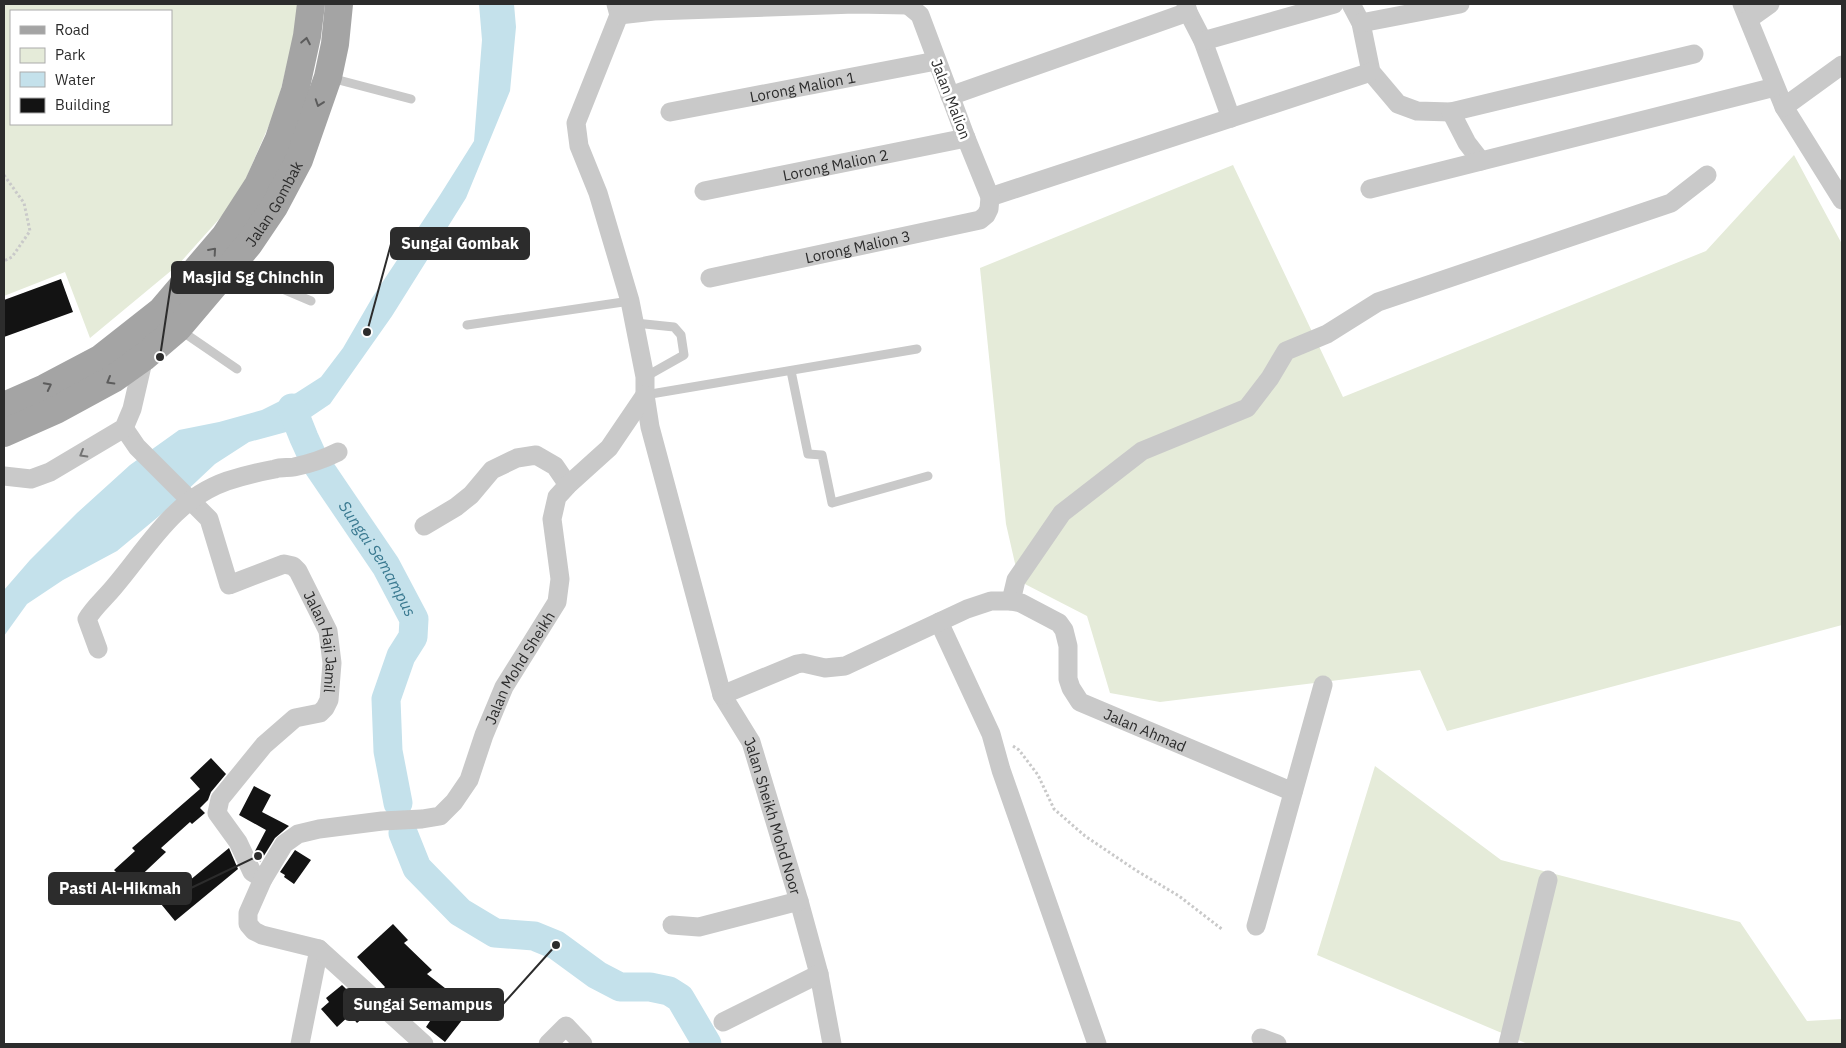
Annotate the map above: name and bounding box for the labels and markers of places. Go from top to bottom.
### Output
callout: Sungai Gombak [391,228,529,259]
callout: Masjid Sg Chinchin [172,262,333,293]
callout: Pasti Al-Hikmah [49,873,191,904]
callout: Sungai Semampus [344,989,503,1020]

